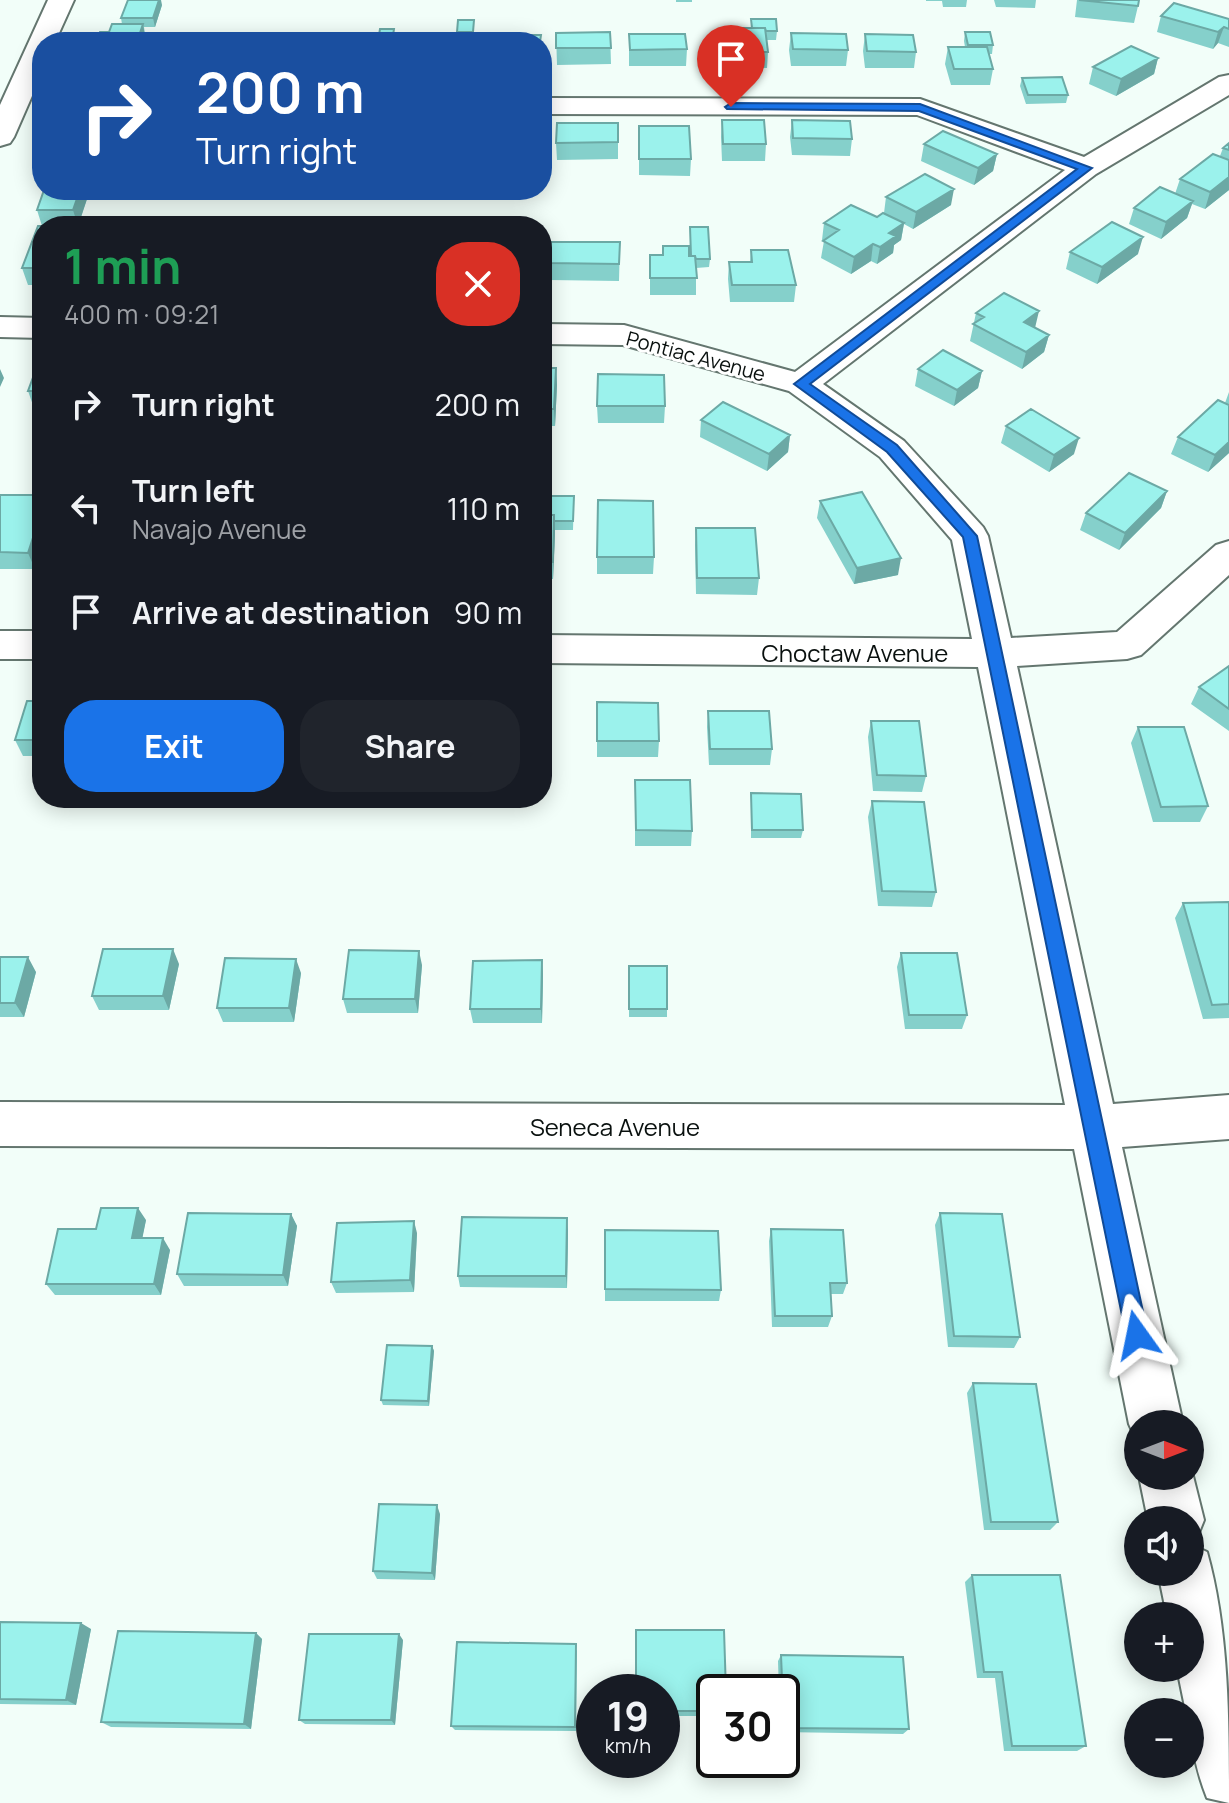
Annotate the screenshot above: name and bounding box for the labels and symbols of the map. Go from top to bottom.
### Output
pin [697,25,765,107]
street label: Pontiac Avenue [623,324,769,388]
street label: Choctaw Avenue [762,636,948,669]
street label: Seneca Avenue [530,1110,700,1143]
position arrow [1095,1293,1179,1377]
north arrow [1124,1410,1204,1490]
speed limit sign: 30 [696,1674,800,1778]

